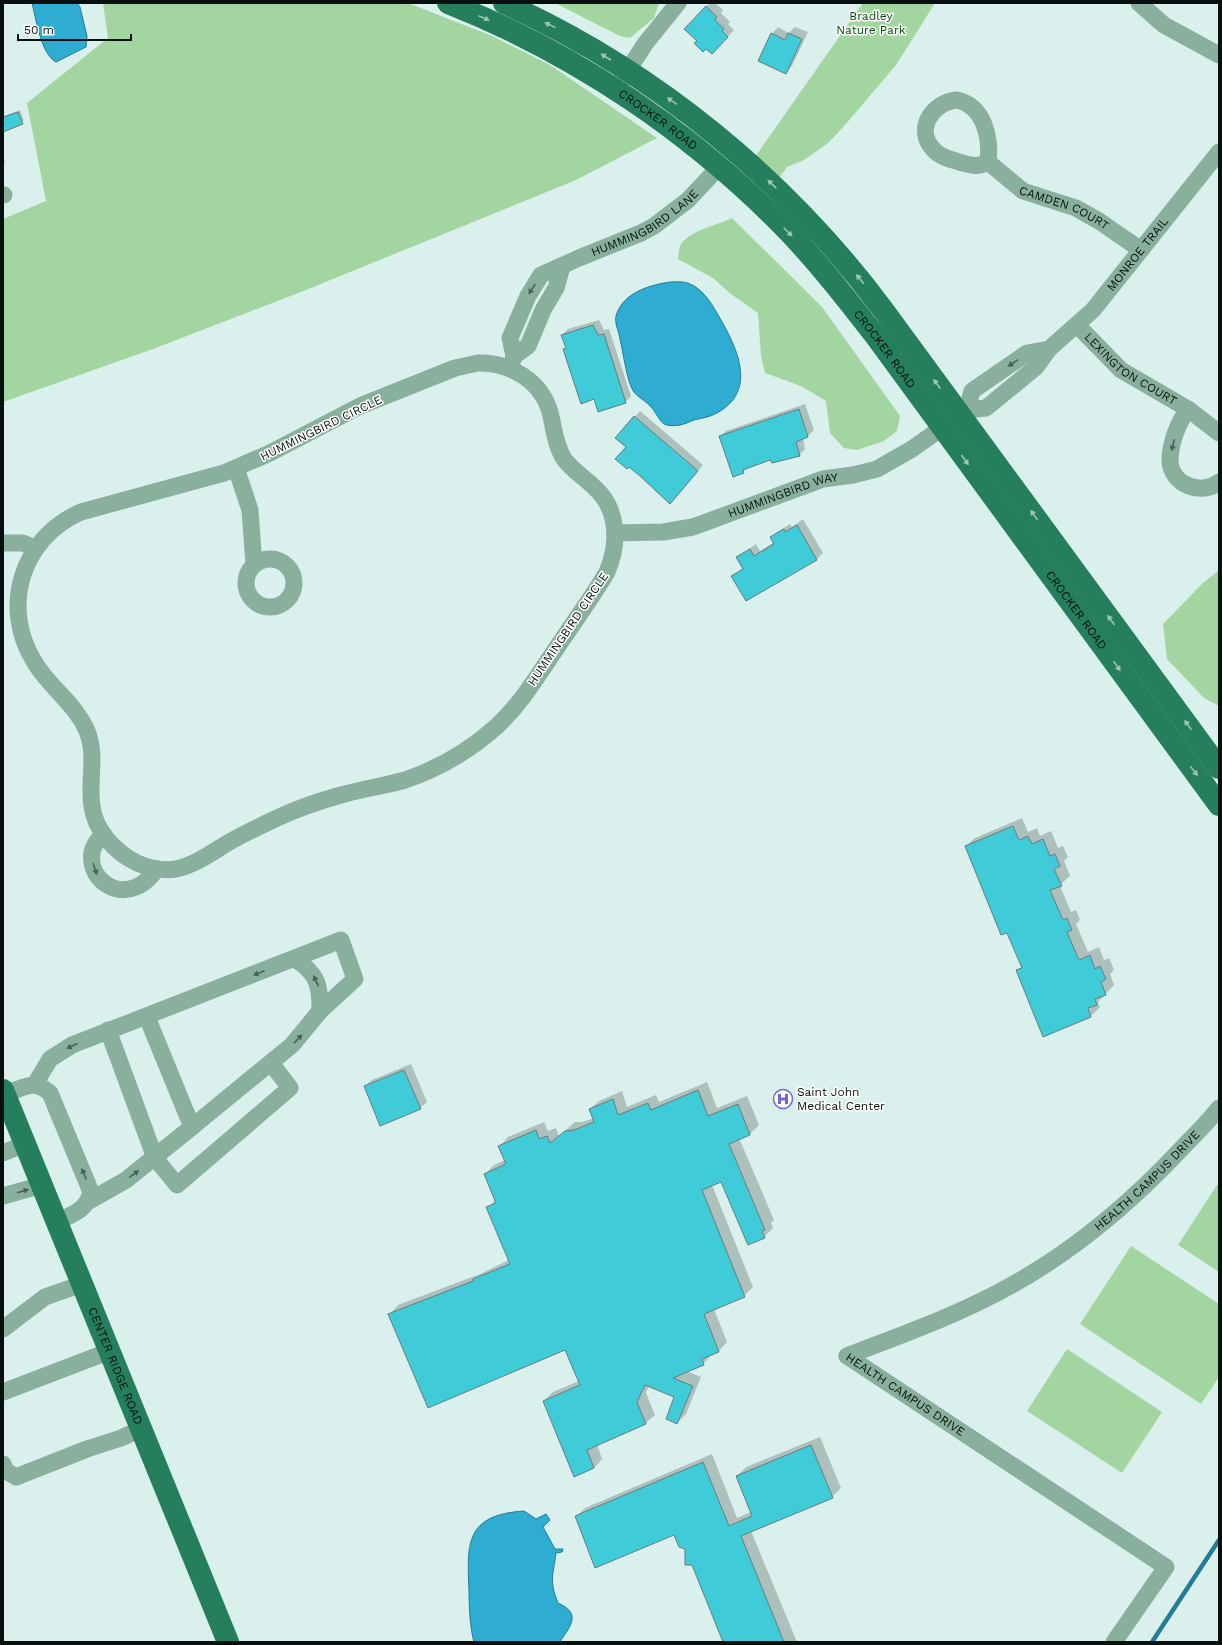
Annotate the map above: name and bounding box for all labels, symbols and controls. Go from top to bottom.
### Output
park label: Bradley Nature Park [836,9,906,37]
one-way arrow [478,15,489,21]
scale bar [18,16,131,42]
one-way arrow [544,21,556,28]
text: 50 m [24,23,54,37]
one-way arrow [600,53,612,60]
street label: CROCKER ROAD [616,86,700,153]
one-way arrow [667,97,677,105]
one-way arrow [767,179,777,189]
street label: CAMDEN COURT [1017,183,1112,233]
street label: HUMMINGBIRD LANE [589,186,701,259]
street label: MONROE TRAIL [1104,214,1171,294]
one-way arrow [783,227,793,237]
one-way arrow [856,274,865,285]
one-way arrow [528,284,536,294]
street label: CROCKER ROAD [851,307,918,391]
street label: LEXINGTON COURT [1082,330,1179,408]
one-way arrow [1008,359,1018,367]
one-way arrow [933,379,941,389]
street label: HUMMINGBIRD CIRCLE [258,392,384,464]
one-way arrow [1170,439,1176,451]
one-way arrow [961,455,969,465]
street label: HUMMINGBIRD WAY [726,470,839,521]
one-way arrow [1030,509,1038,520]
street label: CROCKER ROAD [1043,568,1110,652]
street label: HUMMINGBIRD CIRCLE [525,569,611,688]
one-way arrow [1107,614,1115,625]
one-way arrow [1113,661,1121,672]
one-way arrow [1184,719,1192,730]
one-way arrow [1190,766,1198,777]
one-way arrow [92,863,98,875]
one-way arrow [253,971,265,977]
one-way arrow [313,975,319,987]
one-way arrow [293,1034,303,1044]
one-way arrow [66,1043,78,1049]
place label: Saint John Medical Center [797,1085,885,1113]
hospital icon: Saint John Medical Center [772,1088,794,1110]
street label: HEALTH CAMPUS DRIVE [1091,1127,1203,1234]
one-way arrow [81,1169,87,1180]
one-way arrow [129,1170,140,1178]
one-way arrow [17,1188,29,1194]
street label: CENTER RIDGE ROAD [85,1305,146,1427]
street label: HEALTH CAMPUS DRIVE [843,1350,968,1439]

